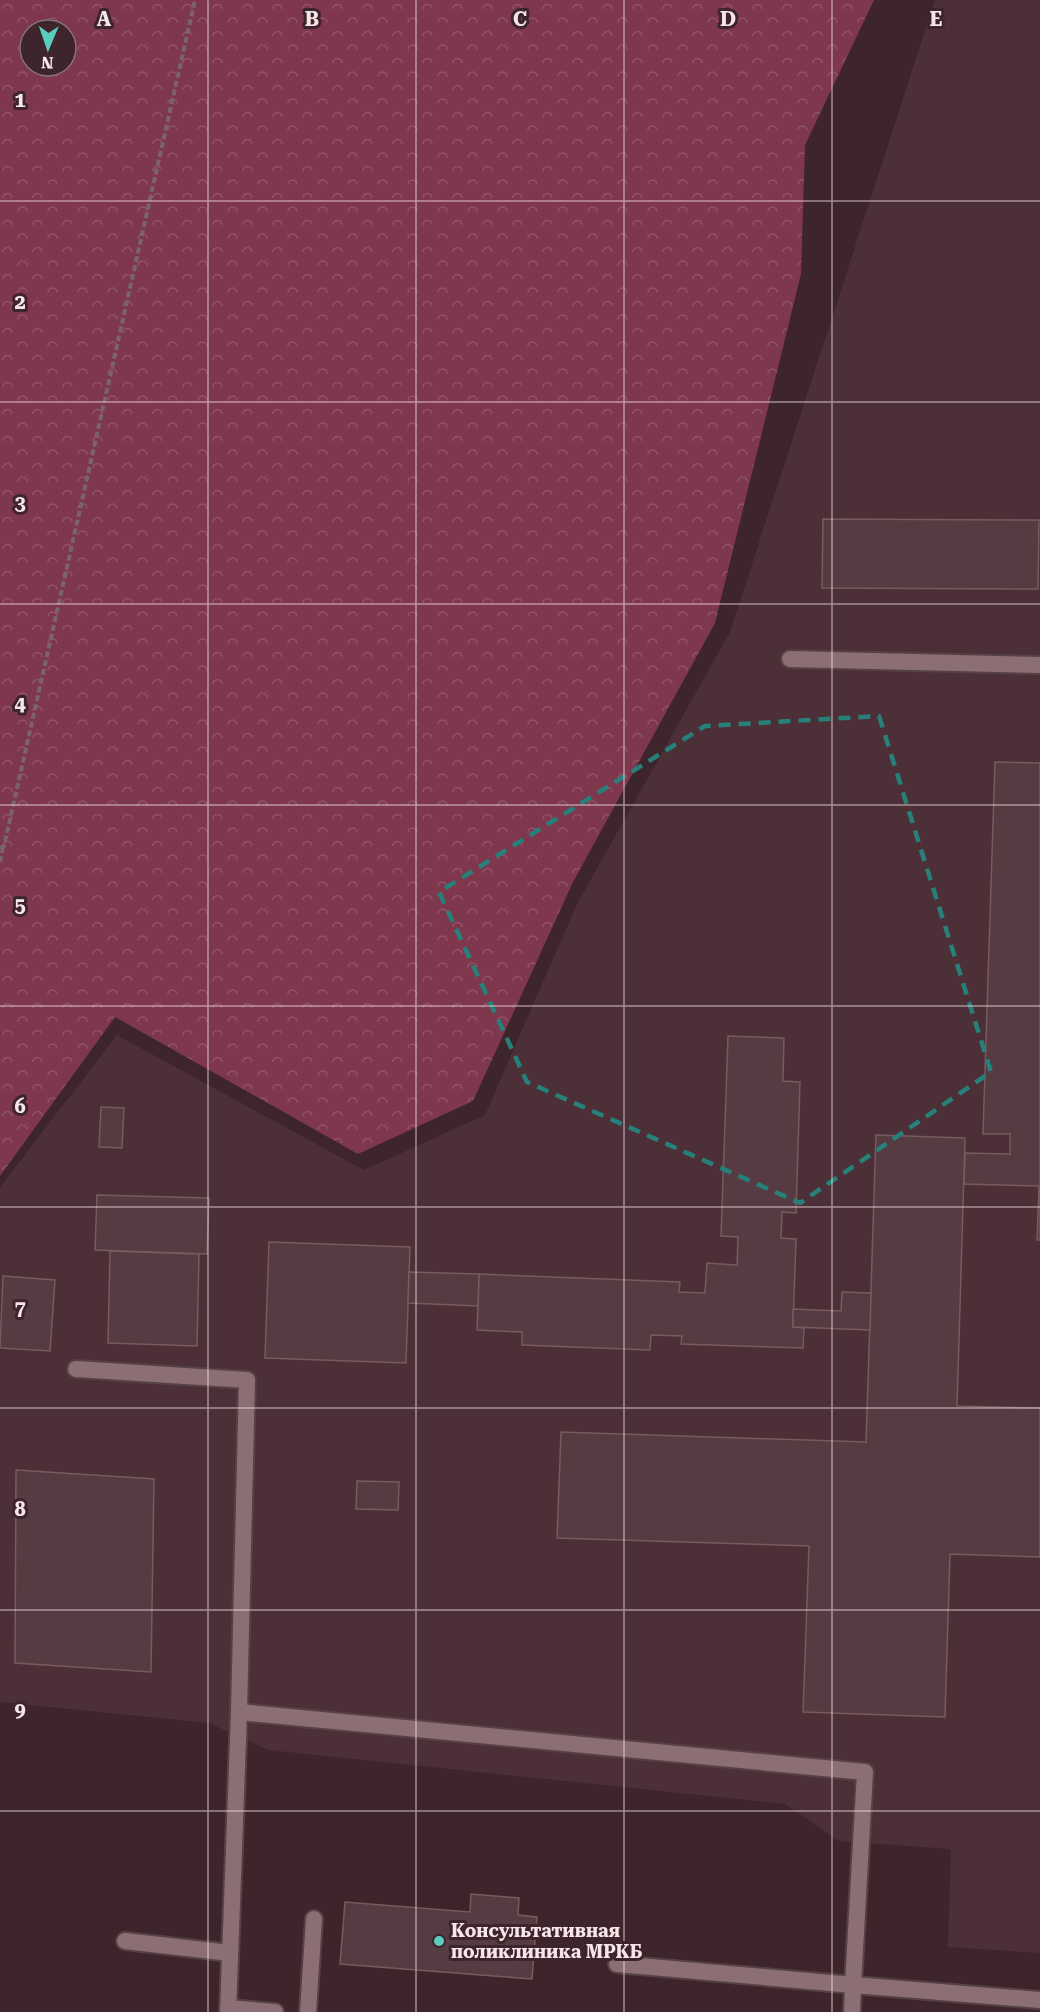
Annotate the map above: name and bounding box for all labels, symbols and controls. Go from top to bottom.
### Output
text: A [97,7,112,31]
text: B [305,7,319,31]
text: C [513,7,527,31]
text: D [720,7,736,31]
text: E [930,7,943,31]
north arrow [18,18,78,78]
text: N [41,53,54,72]
text: 1 [14,88,26,112]
text: 2 [14,290,26,314]
text: 3 [14,491,26,515]
text: 4 [14,692,26,716]
text: 5 [14,893,26,917]
text: 6 [14,1094,26,1118]
text: 7 [14,1296,26,1320]
text: 8 [14,1497,26,1521]
text: 9 [14,1698,26,1722]
place label: Консультативная поликлиника МРКБ [451,1920,643,1962]
marker: Консультативная поликлиника МРКБ [432,1934,446,1948]

